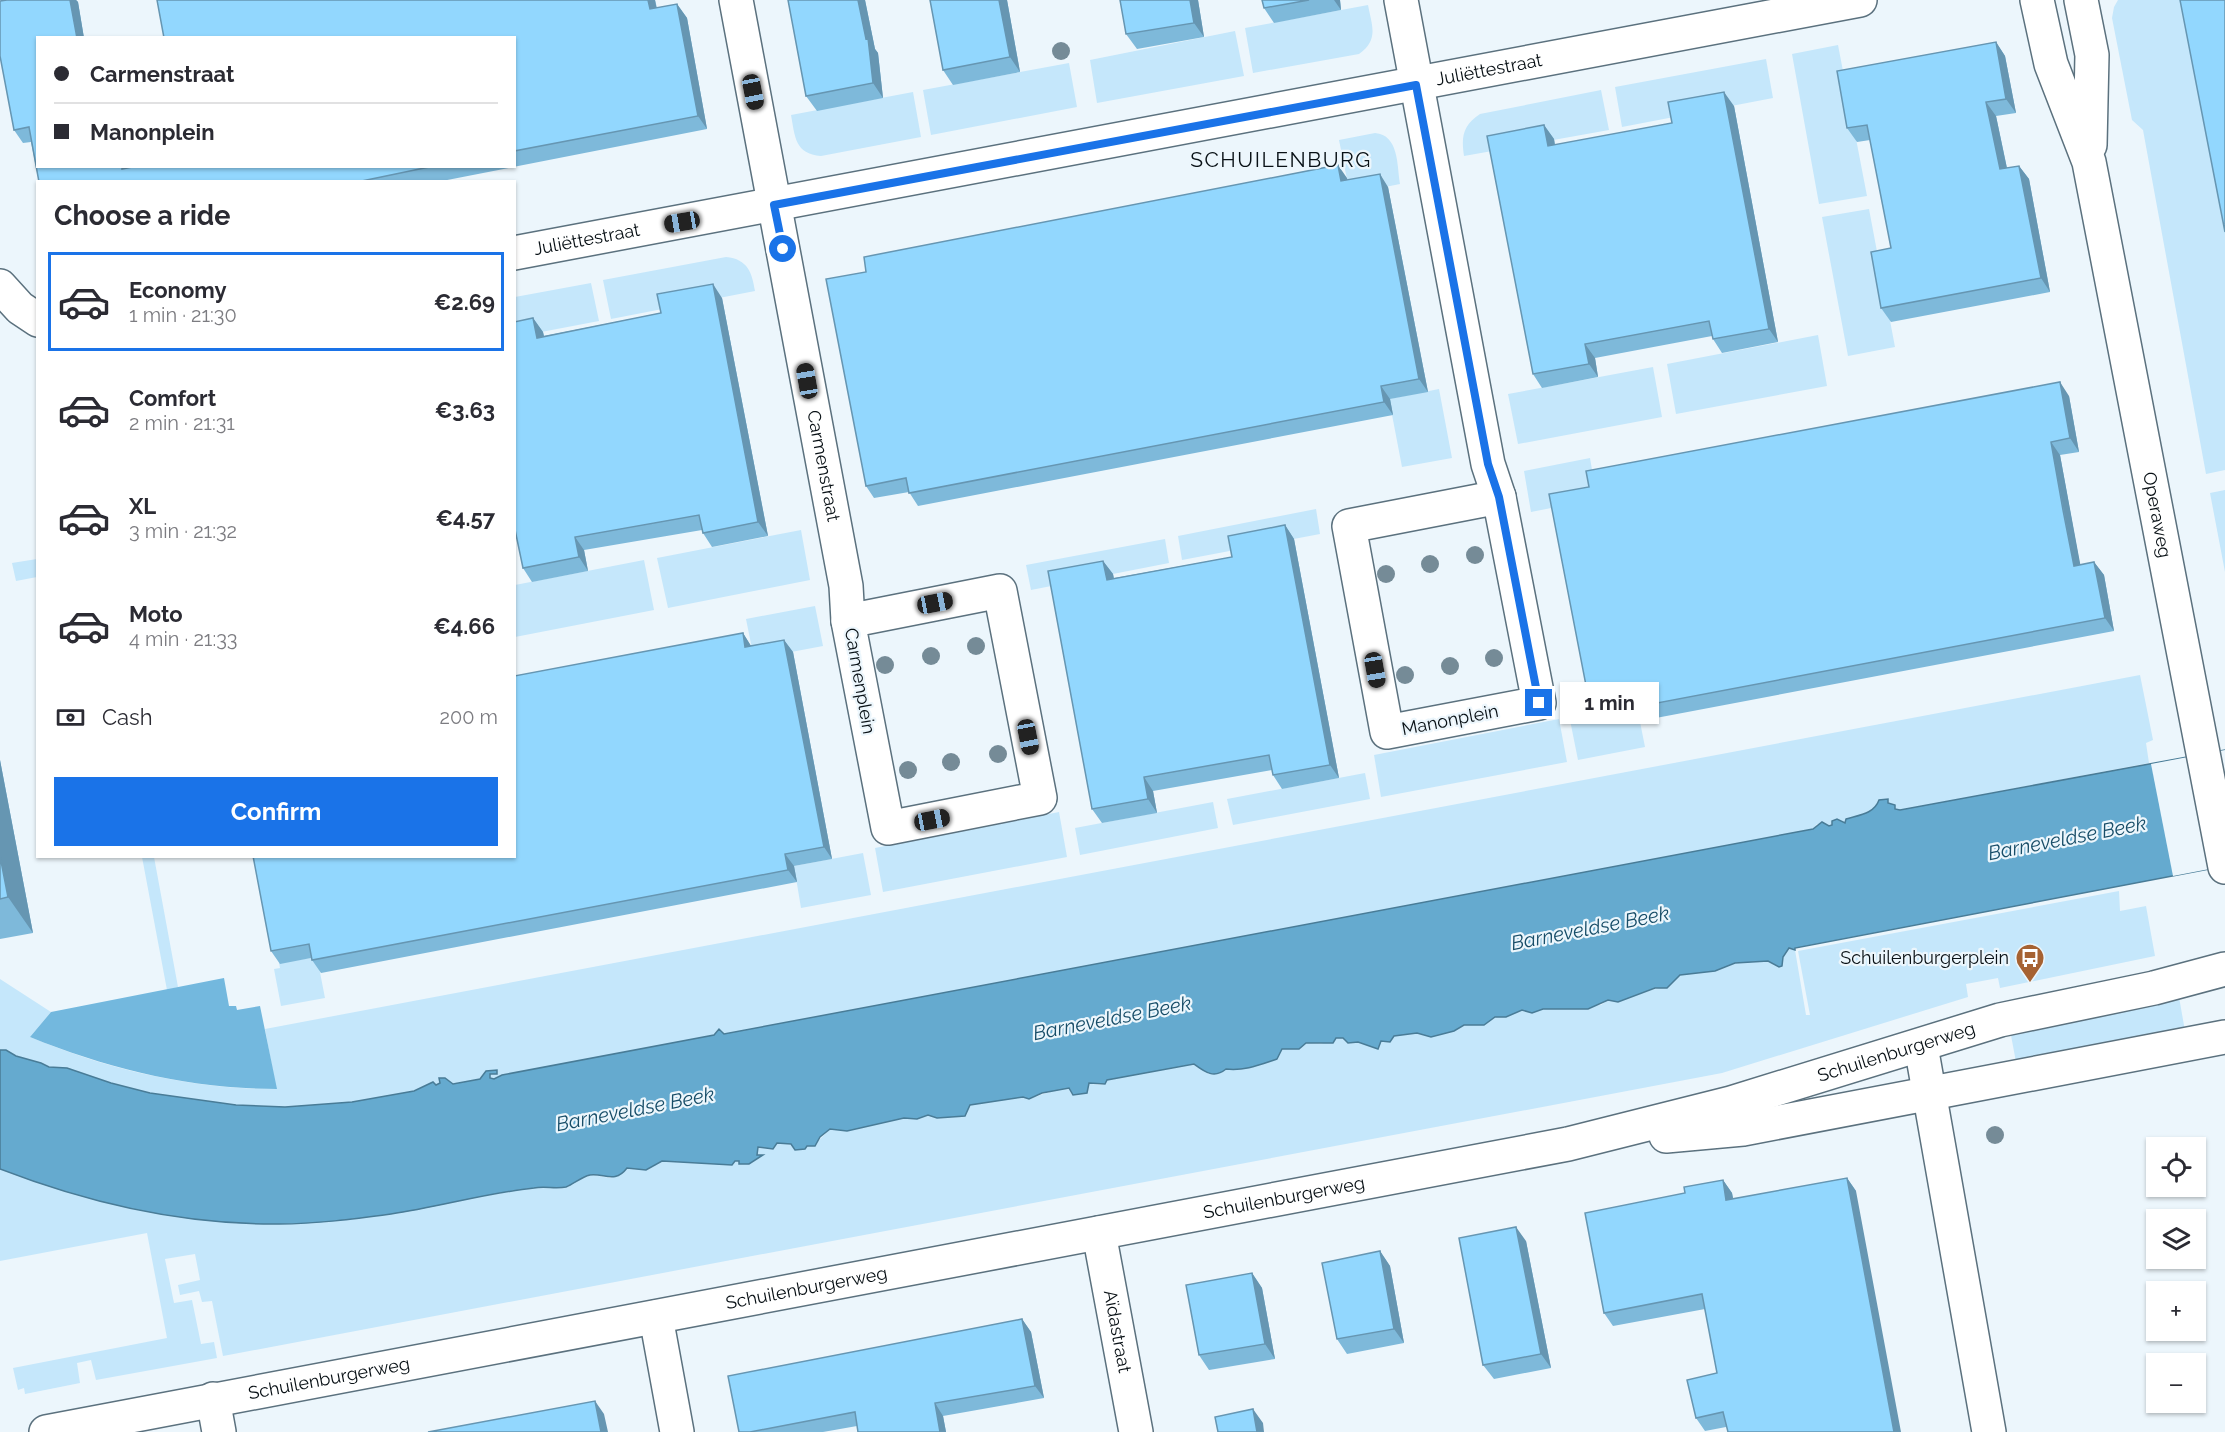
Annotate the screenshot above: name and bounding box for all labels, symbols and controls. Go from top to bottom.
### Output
street label: Juliëttestraat [1434,49,1544,90]
text: Carmenstraat [90,61,235,87]
car [741,73,765,111]
text: Manonplein [90,119,214,145]
district label: SCHUILENBURG [1190,147,1372,172]
text: Choose a ride [54,200,230,231]
car [663,210,701,234]
street label: Juliëttestraat [532,219,641,259]
route start [769,235,796,262]
icon: car [57,275,111,329]
text: Economy [129,277,227,303]
text: €2.69 [434,289,495,315]
text: 1 min · 21:30 [129,303,237,327]
car [795,362,819,400]
icon: car [57,383,111,437]
text: Comfort [129,385,216,411]
text: €3.63 [435,397,495,423]
street label: Carmenstraat [803,408,845,523]
text: 2 min · 21:31 [129,411,235,435]
street label: Operaweg [2139,470,2176,559]
icon: car [57,491,111,545]
text: XL [129,493,156,519]
text: €4.57 [435,505,495,531]
text: 3 min · 21:32 [129,519,237,543]
car [916,591,954,615]
icon: car [57,599,111,653]
text: Moto [129,601,183,627]
text: €4.66 [433,613,495,639]
street label: Carmenplein [841,626,880,735]
text: 4 min · 21:33 [129,627,238,651]
car [1363,651,1387,689]
callout: 1 min [1560,682,1659,724]
route end [1525,689,1552,716]
text: 1 min [1584,691,1635,715]
street label: Manonplein [1400,700,1500,739]
icon: cash [54,701,87,734]
text: Cash [102,704,153,730]
text: 200 m [440,705,498,729]
car [1016,718,1040,756]
button: Confirm [54,777,498,846]
car [913,808,951,832]
water label: Barneveldse Beek [1986,811,2148,865]
water label: Barneveldse Beek [1509,901,1671,955]
bus stop icon: Schuilenburgerplein [2014,942,2046,984]
place label: Schuilenburgerplein [1840,947,2009,968]
water label: Barneveldse Beek [1031,991,1193,1045]
street label: Schuilenburgerweg [1815,1017,1977,1086]
water label: Barneveldse Beek [554,1082,716,1136]
map controls [2146,1137,2206,1413]
button: locate [2146,1137,2206,1197]
street label: Schuilenburgerweg [1201,1172,1366,1223]
button: layers [2146,1209,2206,1269]
street label: Schuilenburgerweg [724,1262,889,1313]
button: + [2146,1281,2206,1341]
street label: Aïdastraat [1100,1288,1136,1374]
street label: Schuilenburgerweg [246,1352,411,1404]
button: − [2146,1353,2206,1413]

